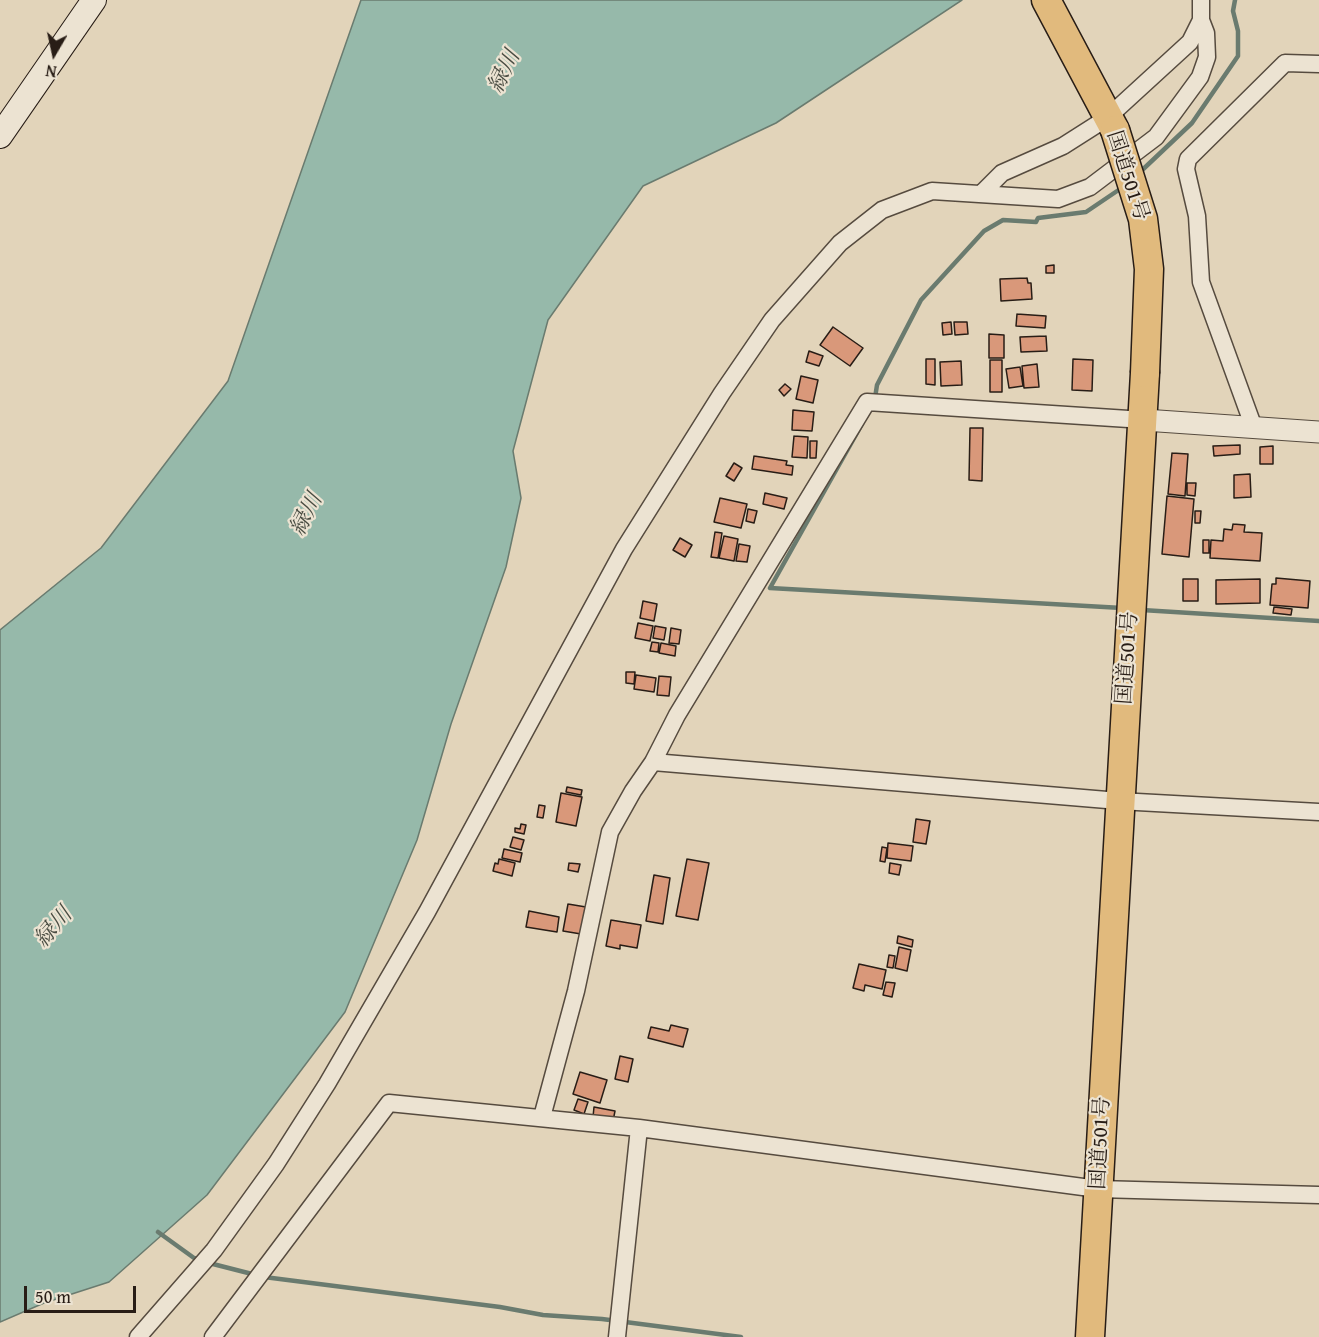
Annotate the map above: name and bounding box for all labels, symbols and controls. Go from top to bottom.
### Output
north arrow [24,24,84,84]
water label: 緑川 [483,46,527,98]
text: N [44,59,58,84]
street label: 国道501号 [1101,128,1153,224]
water label: 緑川 [285,489,329,541]
street label: 国道501号 [1112,611,1144,705]
water label: 緑川 [30,903,78,953]
street label: 国道501号 [1086,1096,1116,1190]
scale bar [27,1274,140,1312]
text: 50 m [35,1283,71,1310]

